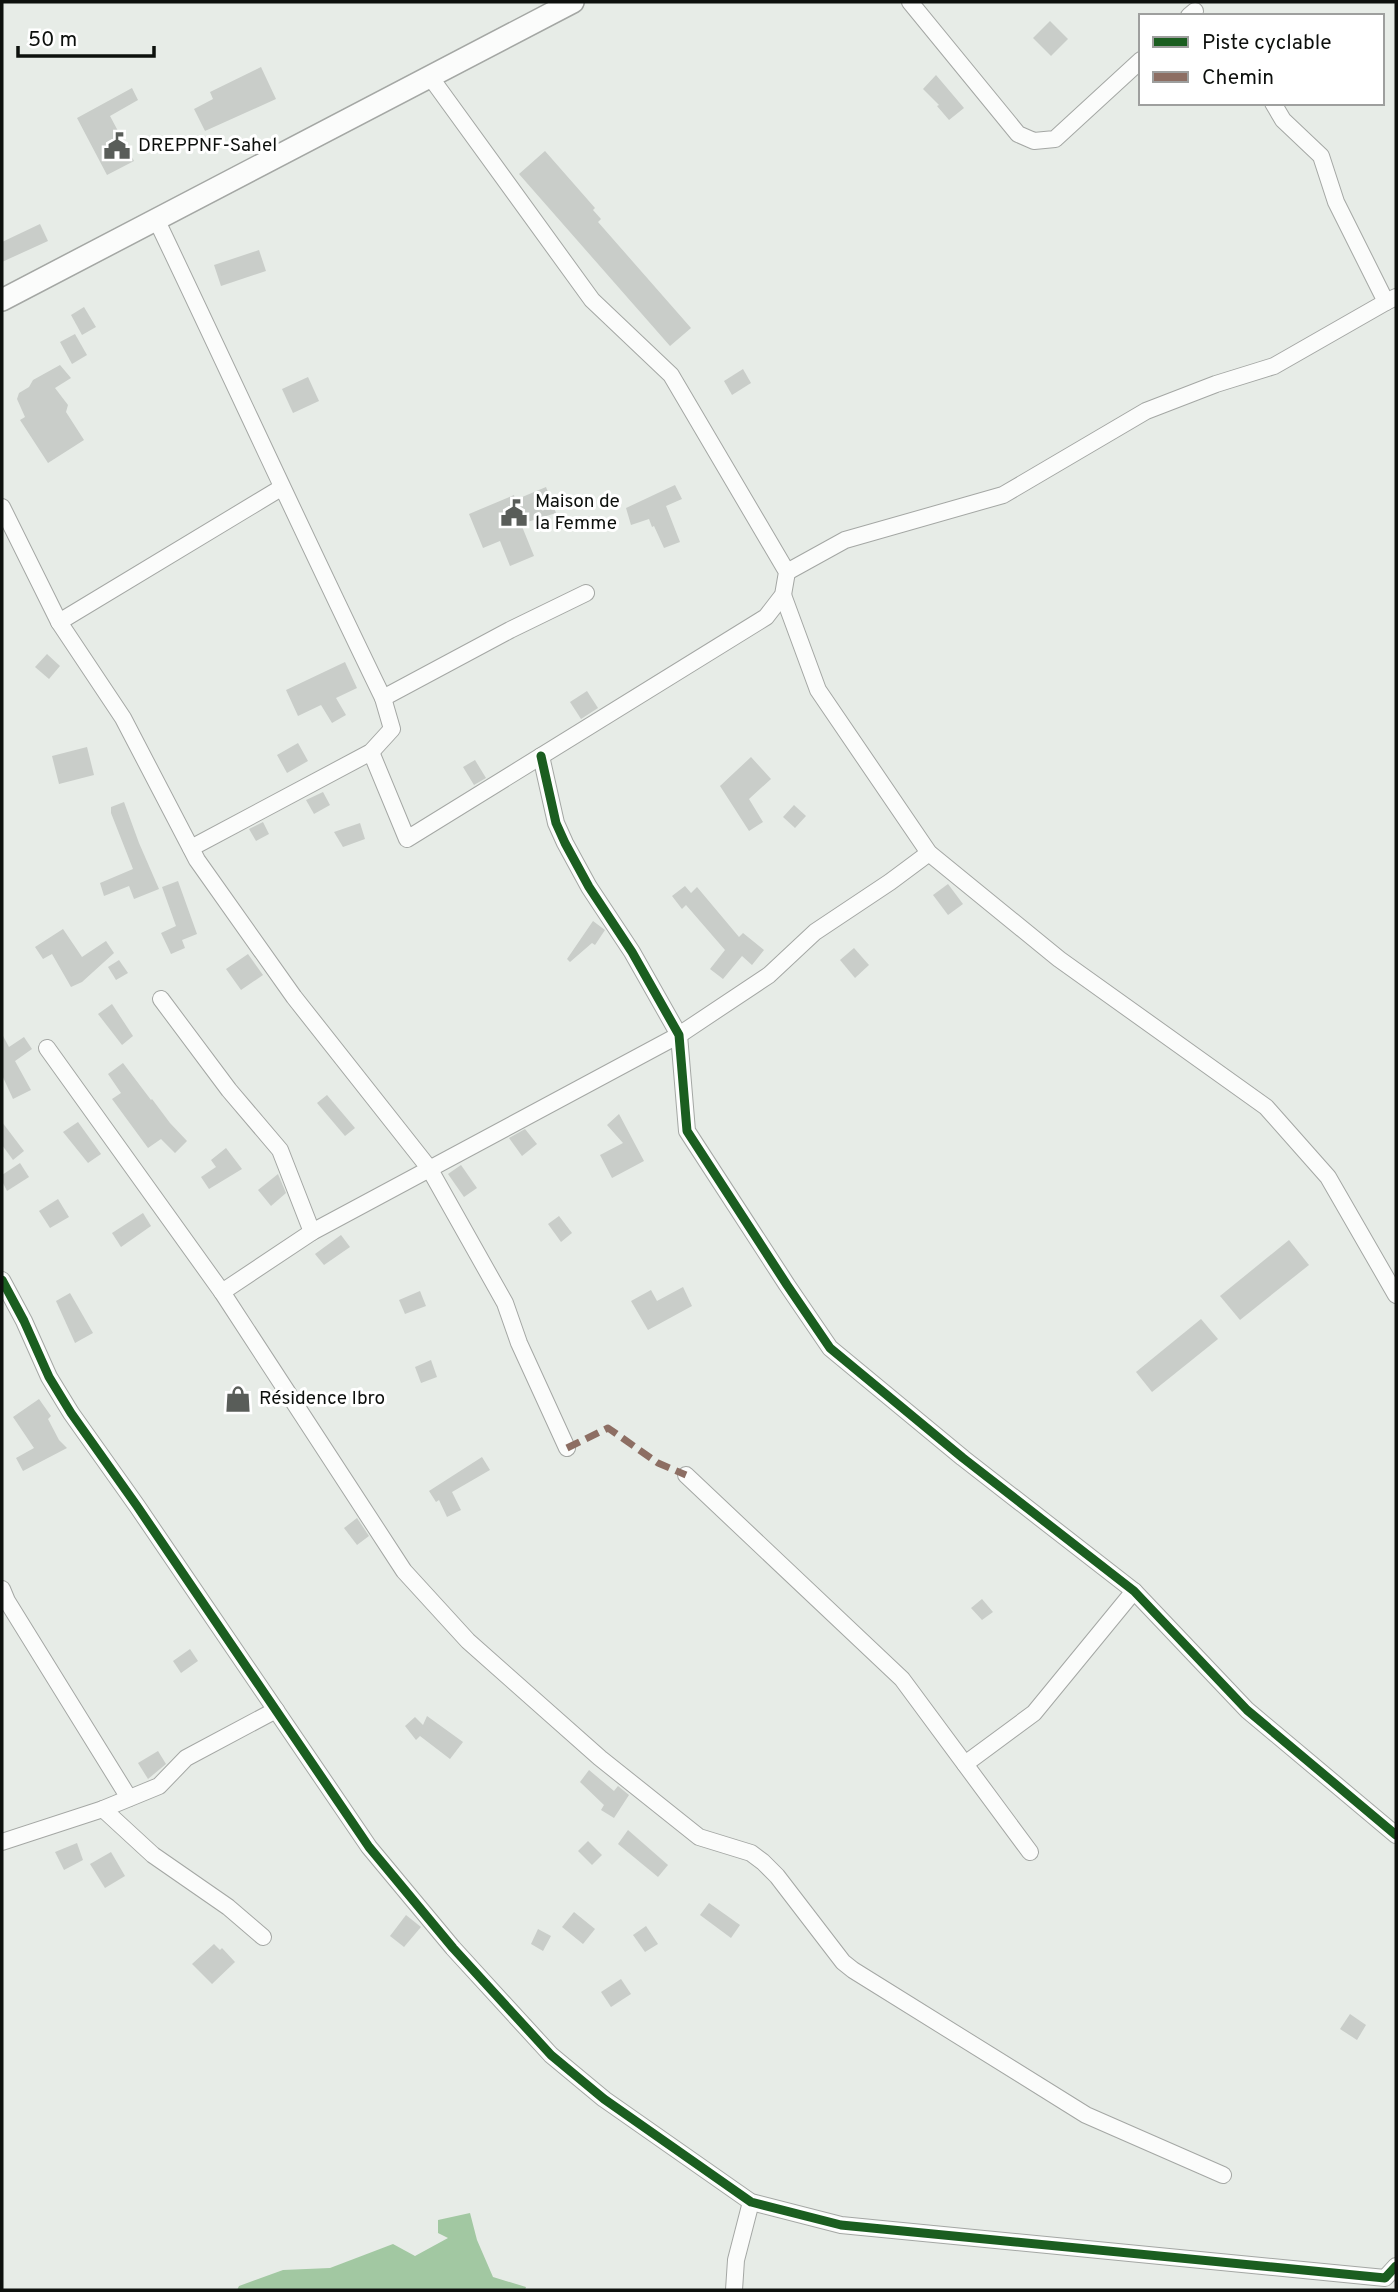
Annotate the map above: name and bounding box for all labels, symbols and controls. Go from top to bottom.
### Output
scale bar [18,14,154,58]
legend [1139,14,1384,105]
text: 50 m [28,27,77,54]
text: Piste cyclable [1202,30,1332,57]
text: Chemin [1202,65,1274,92]
public building icon: DREPPNF-Sahel [102,131,132,161]
place label: DREPPNF-Sahel [138,134,277,158]
place label: Maison de la Femme [535,490,620,536]
public building icon: Maison de la Femme [499,498,529,528]
shop icon: Résidence Ibro [223,1384,253,1414]
place label: Résidence Ibro [259,1387,385,1411]

